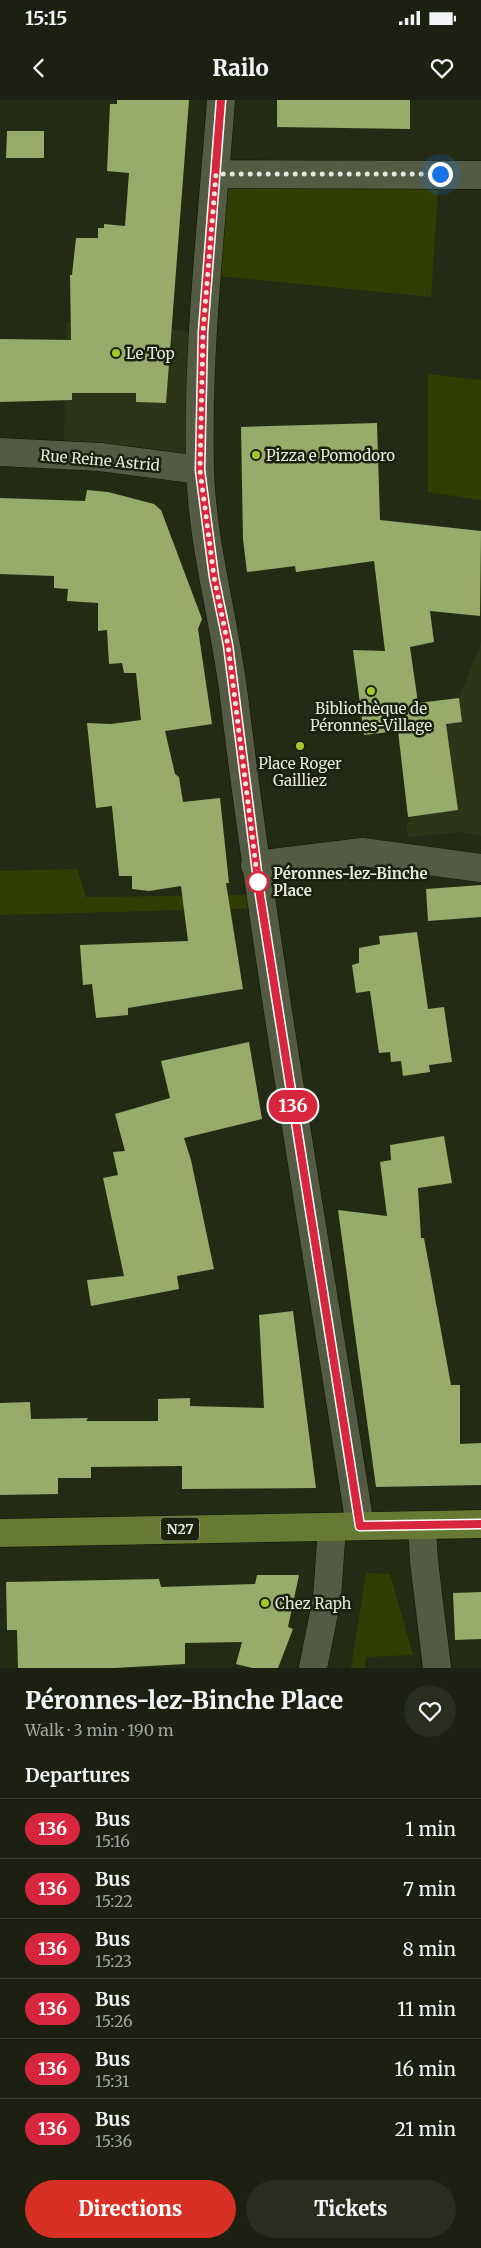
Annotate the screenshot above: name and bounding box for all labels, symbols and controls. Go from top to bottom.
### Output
text: 15:15 [25,6,67,30]
icon: back [25,54,53,82]
text: Railo [212,54,269,82]
icon: heart [428,54,456,82]
your location [428,162,453,187]
place label: Le Top [126,344,175,363]
marker: Le Top [110,347,122,359]
street label: Rue Reine Astrid [39,445,161,475]
place label: Pizza e Pomodoro [266,446,395,465]
marker: Pizza e Pomodoro [250,449,262,461]
marker: Bibliothèque de Péronnes-Village [365,685,377,697]
place label: Bibliothèque de Péronnes-Village [310,699,432,735]
marker: Place Roger Gailliez [294,740,306,752]
place label: Place Roger Gailliez [258,754,342,790]
place label: Péronnes-lez-Binche Place [273,864,428,900]
marker: Péronnes-lez-Binche Place [247,871,269,893]
line badge: 136 [264,1090,322,1122]
text: 136 [278,1094,308,1117]
road number: N27 [161,1518,199,1540]
place label: Chez Raph [275,1594,352,1613]
marker: Chez Raph [259,1597,271,1609]
text: Péronnes-lez-Binche Place [25,1685,343,1716]
button: heart [404,1685,456,1737]
text: Walk · 3 min · 190 m [25,1720,174,1740]
text: Departures [25,1763,130,1787]
text: Bus [95,1807,130,1831]
text: 136 [38,1817,67,1840]
text: 1 min [405,1817,456,1841]
text: 15:16 [95,1831,130,1851]
text: Bus [95,1867,130,1891]
text: 136 [38,1877,67,1900]
text: 7 min [403,1877,456,1901]
text: 15:22 [95,1891,133,1911]
text: Bus [95,1927,130,1951]
text: 136 [38,1937,67,1960]
text: 8 min [403,1937,456,1961]
text: 15:23 [95,1951,132,1971]
text: Bus [95,1987,130,2011]
text: 136 [38,1997,67,2020]
text: 11 min [397,1997,456,2021]
text: 15:26 [95,2011,133,2031]
text: Bus [95,2047,130,2071]
text: 136 [38,2057,67,2080]
text: 16 min [395,2057,456,2081]
text: 15:31 [95,2071,129,2091]
text: Bus [95,2107,130,2131]
text: 136 [38,2117,67,2140]
text: 21 min [395,2117,456,2141]
text: 15:36 [95,2131,132,2151]
button: Directions [25,2180,236,2238]
button: Tickets [246,2180,456,2238]

